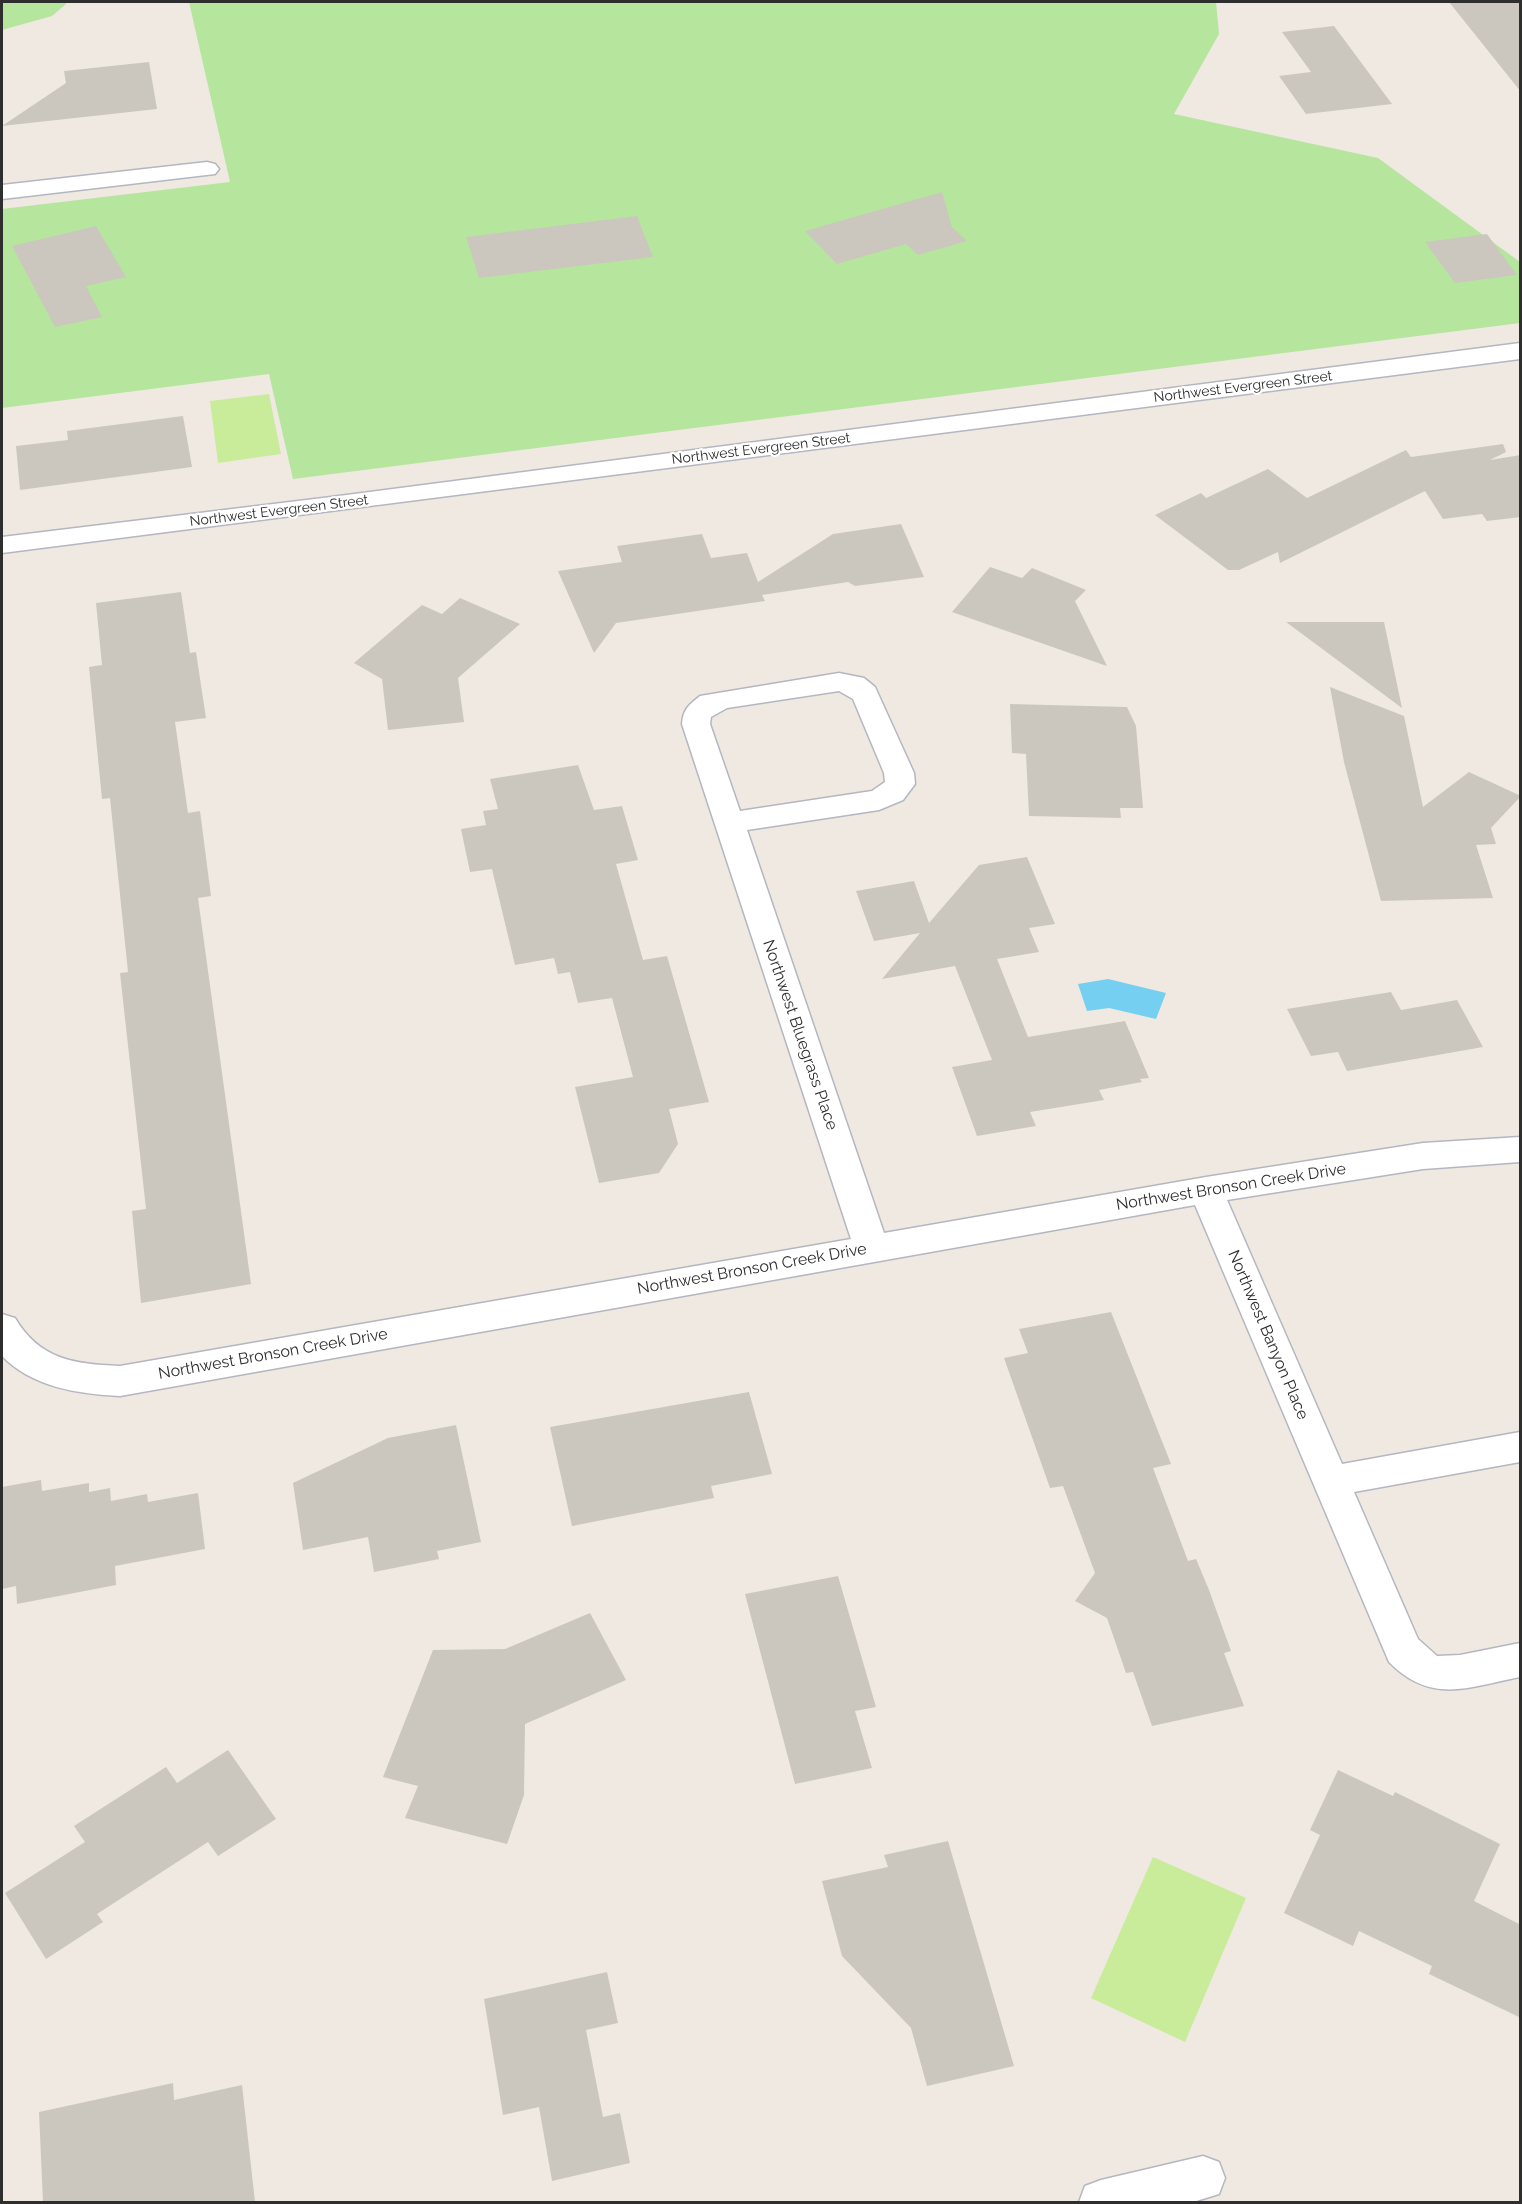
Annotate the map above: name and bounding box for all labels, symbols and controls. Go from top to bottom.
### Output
street label: Northwest Evergreen Street [1153,368,1333,406]
street label: Northwest Evergreen Street [671,430,851,468]
street label: Northwest Evergreen Street [189,492,369,530]
street label: Northwest Bluegrass Place [758,937,842,1133]
street label: Northwest Bronson Creek Drive [1115,1159,1347,1215]
street label: Northwest Bronson Creek Drive [636,1239,868,1299]
street label: Northwest Banyon Place [1224,1247,1312,1423]
street label: Northwest Bronson Creek Drive [157,1324,389,1384]

